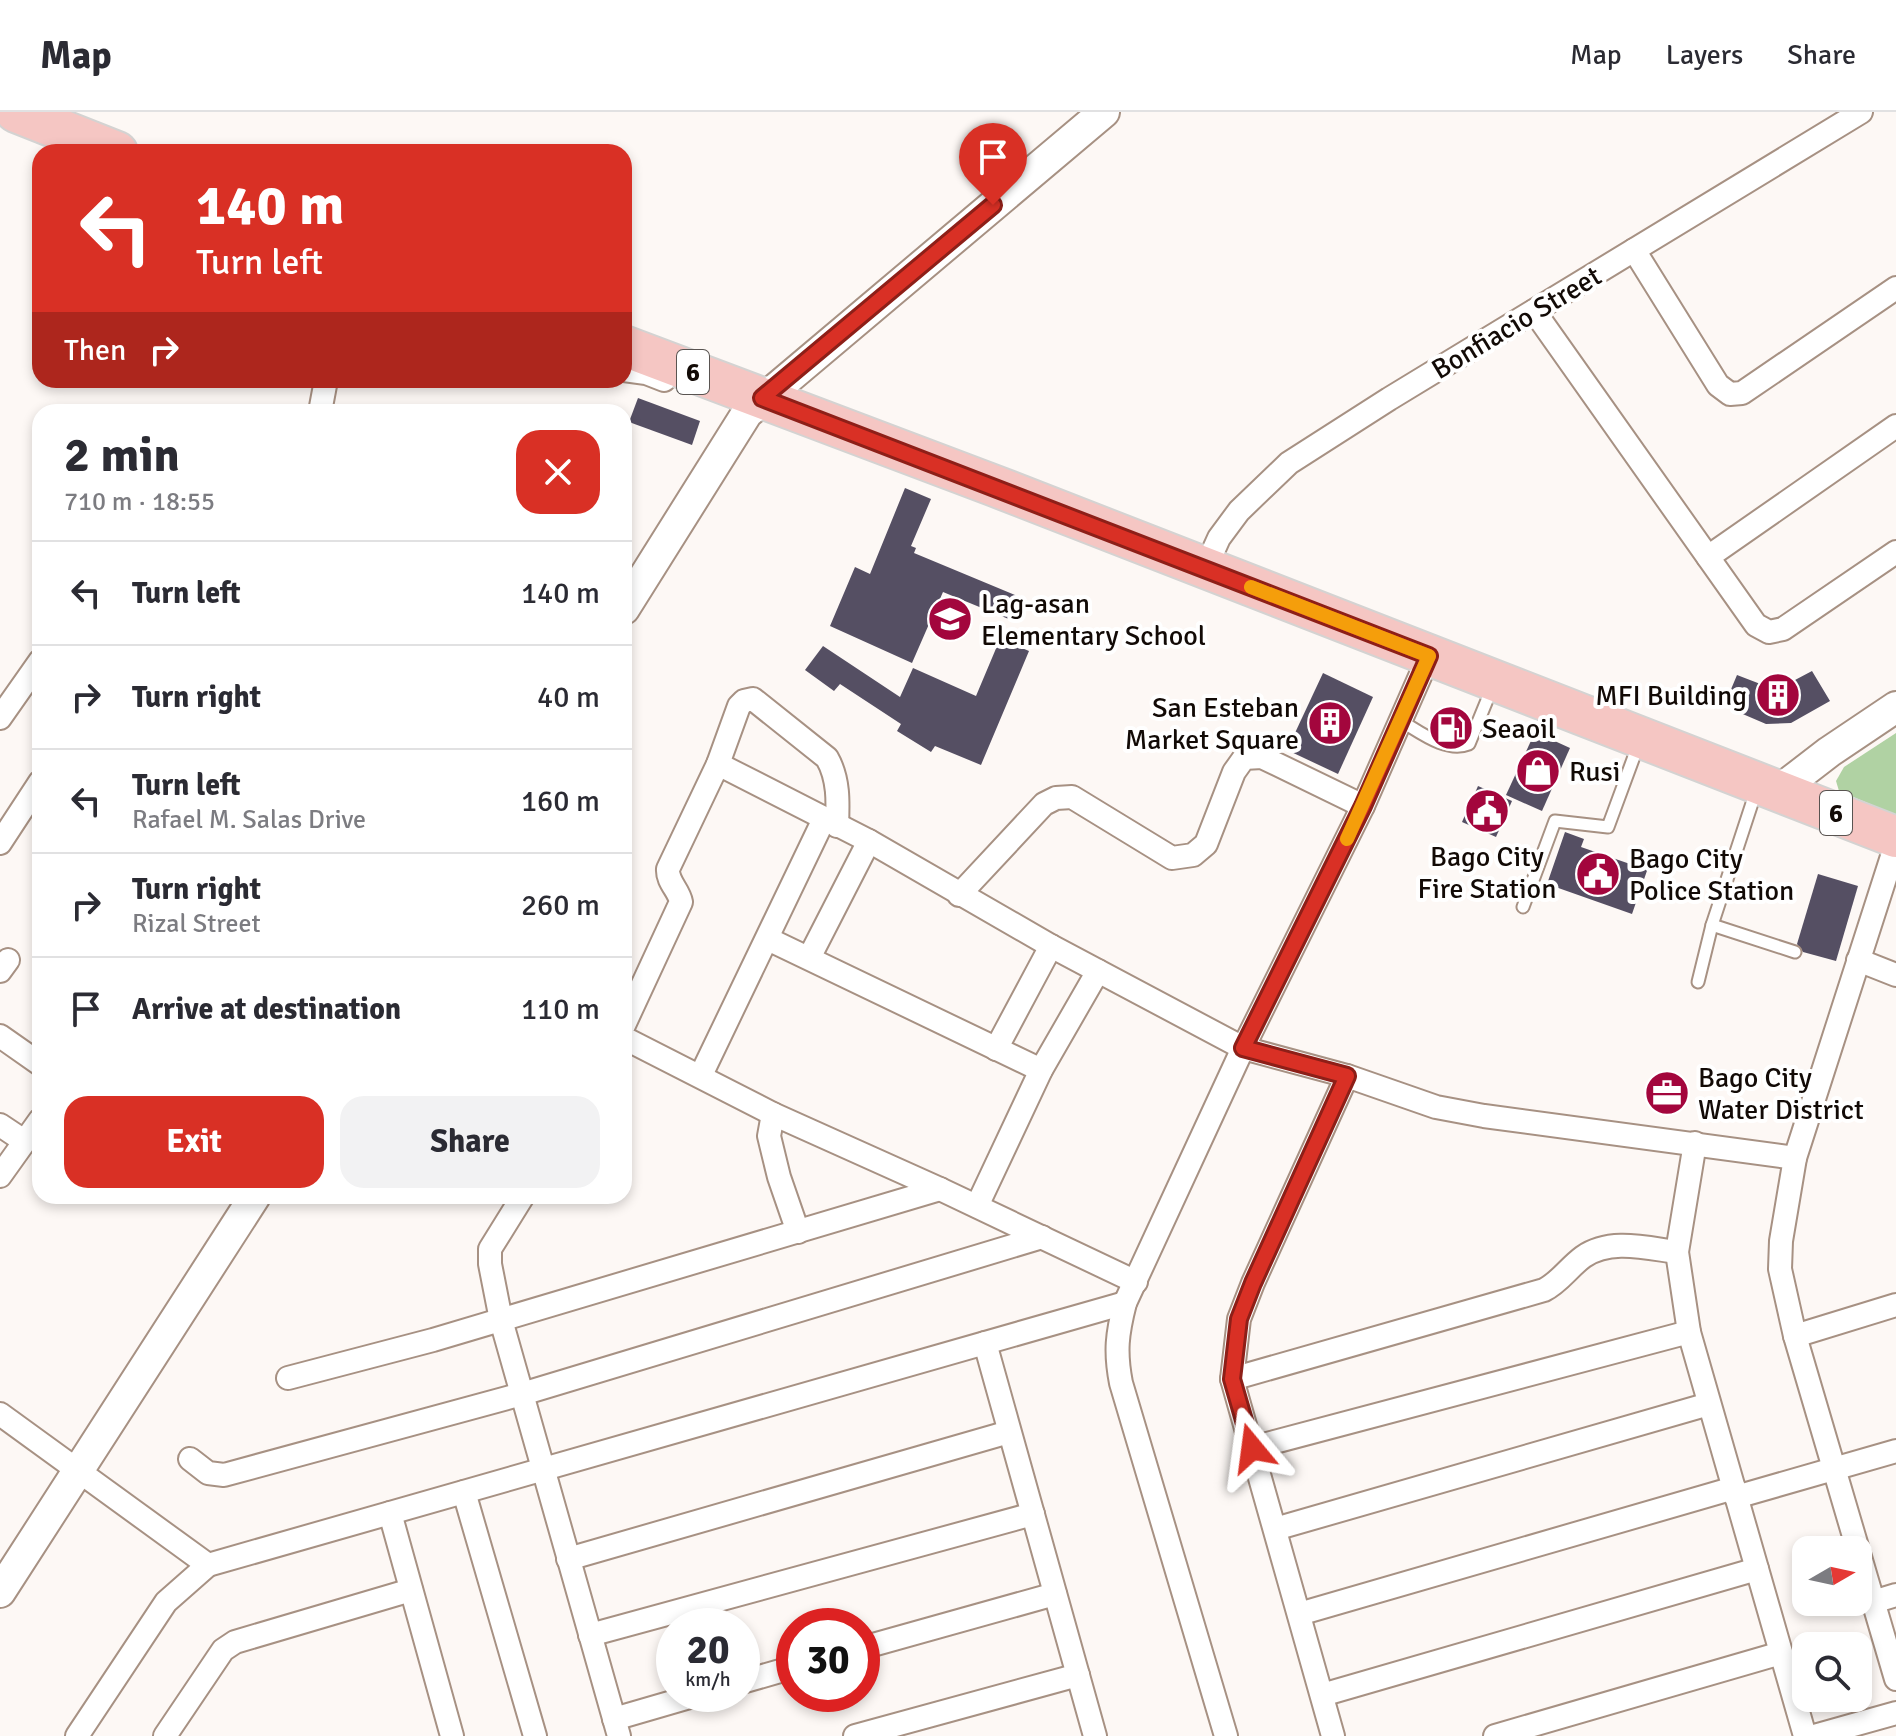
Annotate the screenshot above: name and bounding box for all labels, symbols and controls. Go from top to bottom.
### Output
text: Map [40,32,112,79]
text: Map [1570,38,1622,72]
text: Layers [1666,38,1743,72]
text: Share [1787,38,1856,72]
pin [959,123,1027,205]
icon: arrive [971,135,1015,179]
text: 140 m [196,171,344,240]
icon: left [64,176,168,280]
text: Turn left [196,240,323,285]
street label: Bonfiacio Street [1426,259,1608,387]
icon: right [142,328,186,372]
text: Then [64,332,126,369]
road number: 6 [677,350,709,394]
text: 2 min [64,426,180,485]
button: close [516,430,600,514]
text: 710 m · 18:55 [64,486,215,518]
icon: left [64,571,108,615]
text: Turn left [132,575,241,612]
text: 140 m [521,575,600,612]
place label: Lag-asan Elementary School [981,587,1206,653]
school or university icon: Lag-asan Elementary School [926,595,974,643]
building icon: MFI Building [1754,671,1802,719]
icon: right [64,675,108,719]
text: Turn right [132,679,261,716]
text: 40 m [537,679,600,716]
place label: MFI Building [1595,679,1747,713]
place label: San Esteban Market Square [1125,691,1299,757]
building icon: San Esteban Market Square [1306,699,1354,747]
fuel station icon: Seaoil [1427,704,1475,752]
place label: Seaoil [1482,712,1556,746]
shop icon: Rusi [1514,747,1562,795]
place label: Rusi [1569,755,1620,789]
text: Turn left [132,767,241,804]
icon: left [64,779,108,823]
text: 160 m [521,783,600,820]
public building icon: Bago City Fire Station [1463,787,1511,835]
road number: 6 [1820,791,1852,835]
text: Rafael M. Salas Drive [132,804,366,836]
place label: Bago City Fire Station [1418,840,1556,906]
place label: Bago City Police Station [1629,842,1794,908]
public building icon: Bago City Police Station [1574,850,1622,898]
text: Turn right [132,871,261,908]
icon: right [64,883,108,927]
text: 260 m [521,887,600,924]
text: Rizal Street [132,908,261,940]
icon: arrive [64,987,108,1031]
text: Arrive at destination [132,991,401,1028]
text: 110 m [521,991,600,1028]
place label: Bago City Water District [1698,1061,1864,1127]
office icon: Bago City Water District [1643,1069,1691,1117]
button: Exit [64,1096,324,1188]
button: Share [340,1096,600,1188]
position arrow [1210,1406,1294,1490]
north arrow [1792,1536,1872,1616]
map controls [1792,1536,1872,1712]
speed limit sign: 30 [776,1608,880,1712]
text: 20 [686,1625,730,1675]
button: search [1792,1632,1872,1712]
text: km/h [685,1667,731,1692]

